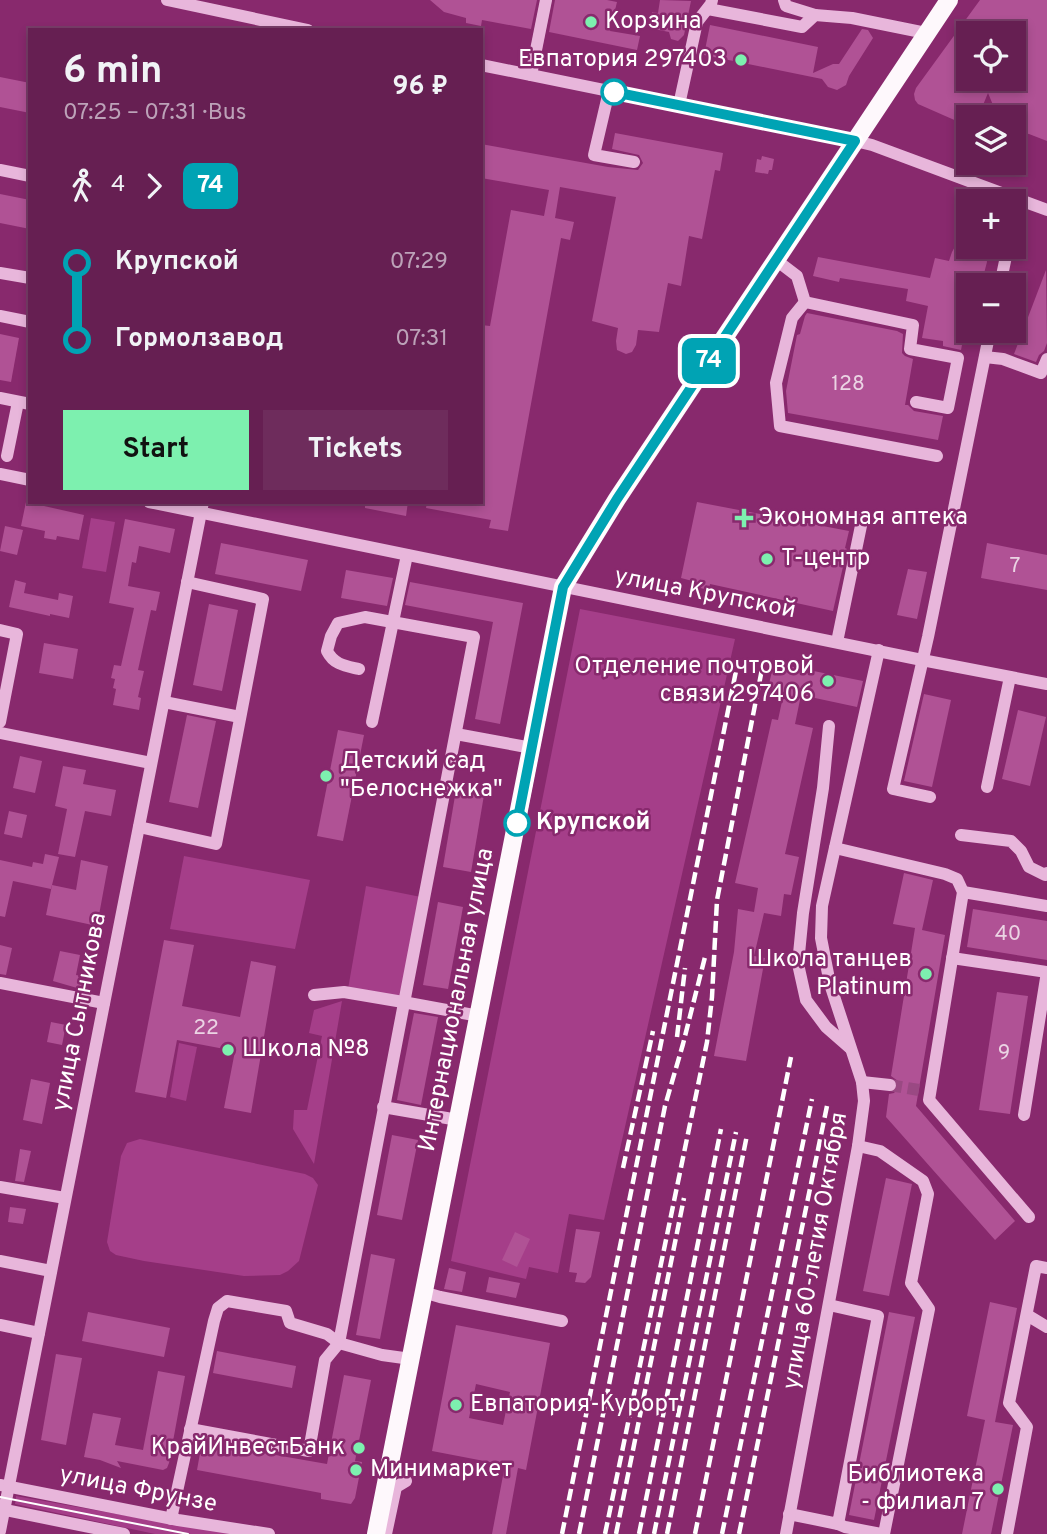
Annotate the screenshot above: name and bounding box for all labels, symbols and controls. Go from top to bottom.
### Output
place label: Корзина [605,7,701,37]
marker: Корзина [583,14,599,30]
map controls [956,21,1026,343]
button: locate [956,21,1026,91]
place label: Евпатория 297403 [518,45,727,75]
text: 6 min [63,48,162,97]
marker: Евпатория 297403 [733,52,749,68]
text: 96 ₽ [392,71,448,104]
unlabelled marker [601,79,627,105]
text: 07:25 – 07:31 · Bus [63,99,247,128]
button: layers [956,105,1026,175]
icon: walk [63,167,101,205]
icon: forward [135,167,173,205]
text: 4 [111,171,125,200]
text: 74 [197,171,224,201]
button: + [956,189,1026,259]
text: Крупской [115,246,239,279]
text: 07:29 [390,248,448,277]
button: − [956,273,1026,343]
text: Гормолзавод [115,323,283,356]
text: 07:31 [395,325,448,354]
line badge: 74 [678,338,740,384]
text: 74 [696,346,722,376]
house number: 128 [831,371,865,398]
button: Start [63,410,249,490]
button: Tickets [263,410,448,490]
place label: Экономная аптека [758,503,968,533]
marker: Экономная аптека [736,510,752,526]
place label: Т-центр [781,544,870,574]
marker: Т-центр [759,551,775,567]
house number: 7 [1010,553,1021,580]
street label: улица Крупской [612,562,798,626]
place label: Отделение почтовой связи 297406 [574,652,814,710]
marker: Отделение почтовой связи 297406 [820,673,836,689]
place label: Детский сад "Белоснежка" [340,747,503,805]
marker: Детский сад "Белоснежка" [318,768,334,784]
place label: Крупской [536,808,650,838]
marker: Крупской [504,810,530,836]
street label: Интернациональная улица [413,846,501,1154]
street label: улица Сытникова [46,910,114,1114]
house number: 40 [995,921,1021,948]
place label: Школа танцев Platinum [747,945,912,1003]
marker: Школа танцев Platinum [918,966,934,982]
house number: 22 [193,1015,219,1042]
place label: Школа №8 [242,1035,370,1065]
house number: 9 [998,1040,1010,1067]
marker: Школа №8 [220,1042,236,1058]
street label: улица 60-летия Октября [777,1110,855,1392]
place label: Евпатория-Курорт [470,1390,679,1420]
marker: Евпатория-Курорт [448,1397,464,1413]
place label: КрайИнвестБанк [151,1433,345,1463]
marker: КрайИнвестБанк [351,1440,367,1456]
place label: Минимаркет [370,1455,512,1485]
street label: улица Фрунзе [57,1460,219,1520]
place label: Библиотека - филиал 7 [847,1460,984,1518]
marker: Минимаркет [348,1462,364,1478]
marker: Библиотека - филиал 7 [990,1481,1006,1497]

